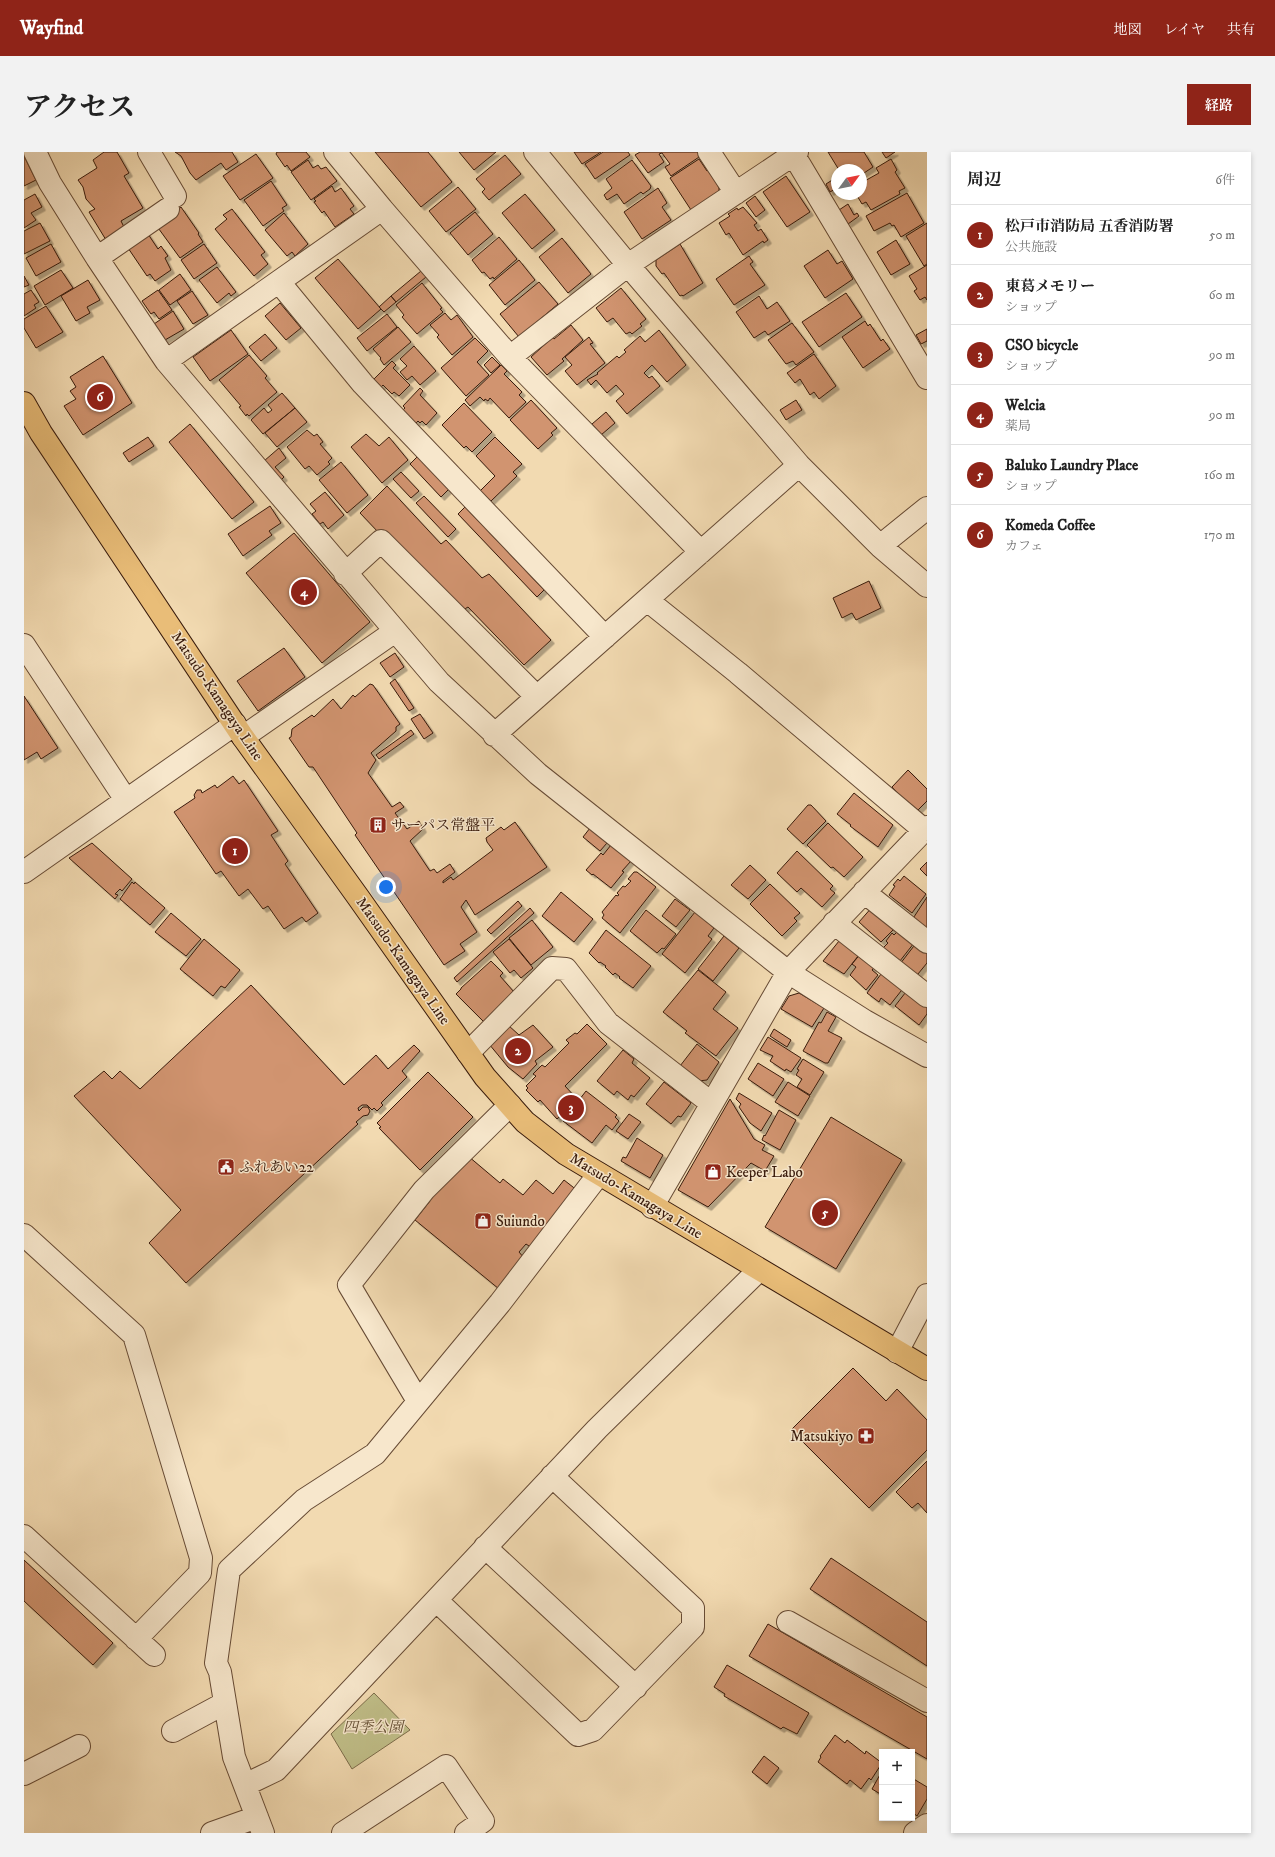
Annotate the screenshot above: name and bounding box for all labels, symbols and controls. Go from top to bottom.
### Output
text: Wayfind [20,17,83,40]
text: 地図 [1114,21,1142,39]
text: レイヤ [1164,21,1205,39]
text: 共有 [1227,21,1255,39]
button: 経路 [1187,84,1251,125]
text: アクセス [24,90,135,125]
north arrow [831,164,867,200]
text: 周辺 [967,169,1001,191]
text: 6件 [1215,172,1235,188]
text: 松戸市消防局 五香消防署 [1005,217,1173,236]
text: 1 [978,227,982,243]
text: 50 m [1209,227,1235,243]
text: 公共施設 [1005,239,1057,255]
text: 東葛メモリー [1005,277,1095,296]
text: 2 [977,287,983,303]
text: 60 m [1209,287,1235,303]
text: ショップ [1005,299,1057,315]
text: CSO bicycle [1005,336,1078,355]
text: 3 [978,347,982,363]
text: 90 m [1209,347,1235,363]
text: ショップ [1005,358,1057,374]
pin: 6 [87,382,113,412]
text: Welcia [1005,396,1045,415]
text: 4 [976,407,984,423]
text: 90 m [1209,407,1235,423]
text: 薬局 [1005,418,1031,434]
text: Baluko Laundry Place [1005,456,1138,475]
text: 5 [977,467,983,483]
text: 160 m [1204,467,1235,483]
text: ショップ [1005,478,1057,494]
text: Komeda Coffee [1005,516,1095,535]
text: 6 [977,527,983,543]
text: 170 m [1204,527,1235,543]
text: カフェ [1005,538,1043,554]
pin: 4 [291,577,317,607]
street label: Matsudo-Kamagaya Line [167,628,267,764]
building icon: サーパス常盤平 [368,815,388,835]
place label: サーパス常盤平 [391,816,495,835]
pin: 1 [222,836,248,866]
your location [376,877,396,897]
street label: Matsudo-Kamagaya Line [352,893,454,1029]
pin: 2 [505,1036,531,1066]
pin: 3 [558,1093,584,1123]
street label: Matsudo-Kamagaya Line [566,1149,706,1243]
public building icon: ふれあい22 [216,1157,236,1177]
place label: ふれあい22 [239,1158,314,1177]
shop icon: Keeper Labo [703,1162,723,1182]
place label: Keeper Labo [726,1163,803,1182]
pin: 5 [812,1198,838,1228]
shop icon: Suiundo [473,1211,493,1231]
place label: Suiundo [496,1212,545,1231]
pharmacy icon: Matsukiyo [856,1426,876,1446]
place label: Matsukiyo [790,1427,853,1446]
park label: 四季公園 [343,1718,406,1737]
map controls [879,1749,915,1821]
button: + [879,1749,915,1785]
button: − [879,1785,915,1821]

